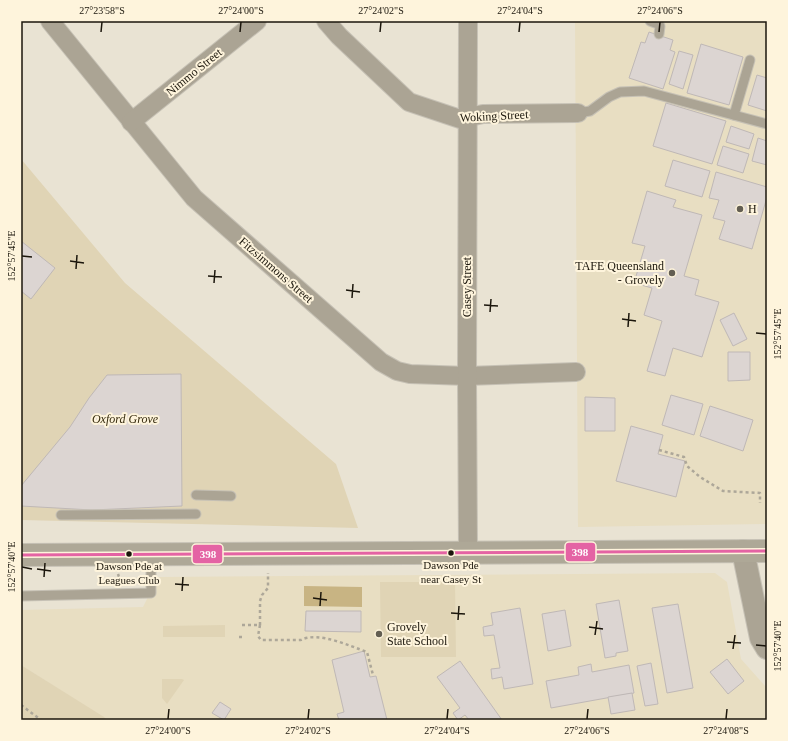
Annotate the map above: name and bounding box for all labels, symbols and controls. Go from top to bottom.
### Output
text: 27°23'58"S [79,5,125,16]
text: 27°24'00"S [218,5,264,16]
text: 27°24'02"S [358,5,404,16]
text: 27°24'04"S [497,5,543,16]
text: 27°24'06"S [637,5,683,16]
street label: Nimmo Street [163,45,225,99]
street label: Woking Street [459,107,529,125]
place label: H [748,202,757,216]
marker: H [735,204,745,214]
text: 152°57'45"E [6,231,17,282]
street label: Fitzsimmons Street [236,234,316,306]
street label: Casey Street [460,256,474,317]
place label: TAFE Queensland - Grovely [575,259,664,287]
marker: TAFE Queensland - Grovely [667,268,677,278]
text: 152°57'45"E [772,309,783,360]
park label: Oxford Grove [92,412,159,426]
text: 152°57'40"E [6,542,17,593]
line badge: 398 [565,542,596,562]
line badge: 398 [192,544,223,564]
text: 398 [572,546,589,558]
text: 398 [200,548,217,560]
marker: Dawson Pde near Casey St [446,548,456,558]
marker: Dawson Pde at Leagues Club [124,549,134,559]
place label: Dawson Pde near Casey St [421,559,481,585]
place label: Dawson Pde at Leagues Club [96,560,162,586]
place label: Grovely State School [387,620,448,648]
text: 152°57'40"E [772,621,783,672]
marker: Grovely State School [374,629,384,639]
text: 27°24'00"S [145,725,191,736]
text: 27°24'02"S [285,725,331,736]
text: 27°24'04"S [424,725,470,736]
text: 27°24'06"S [564,725,610,736]
text: 27°24'08"S [703,725,749,736]

